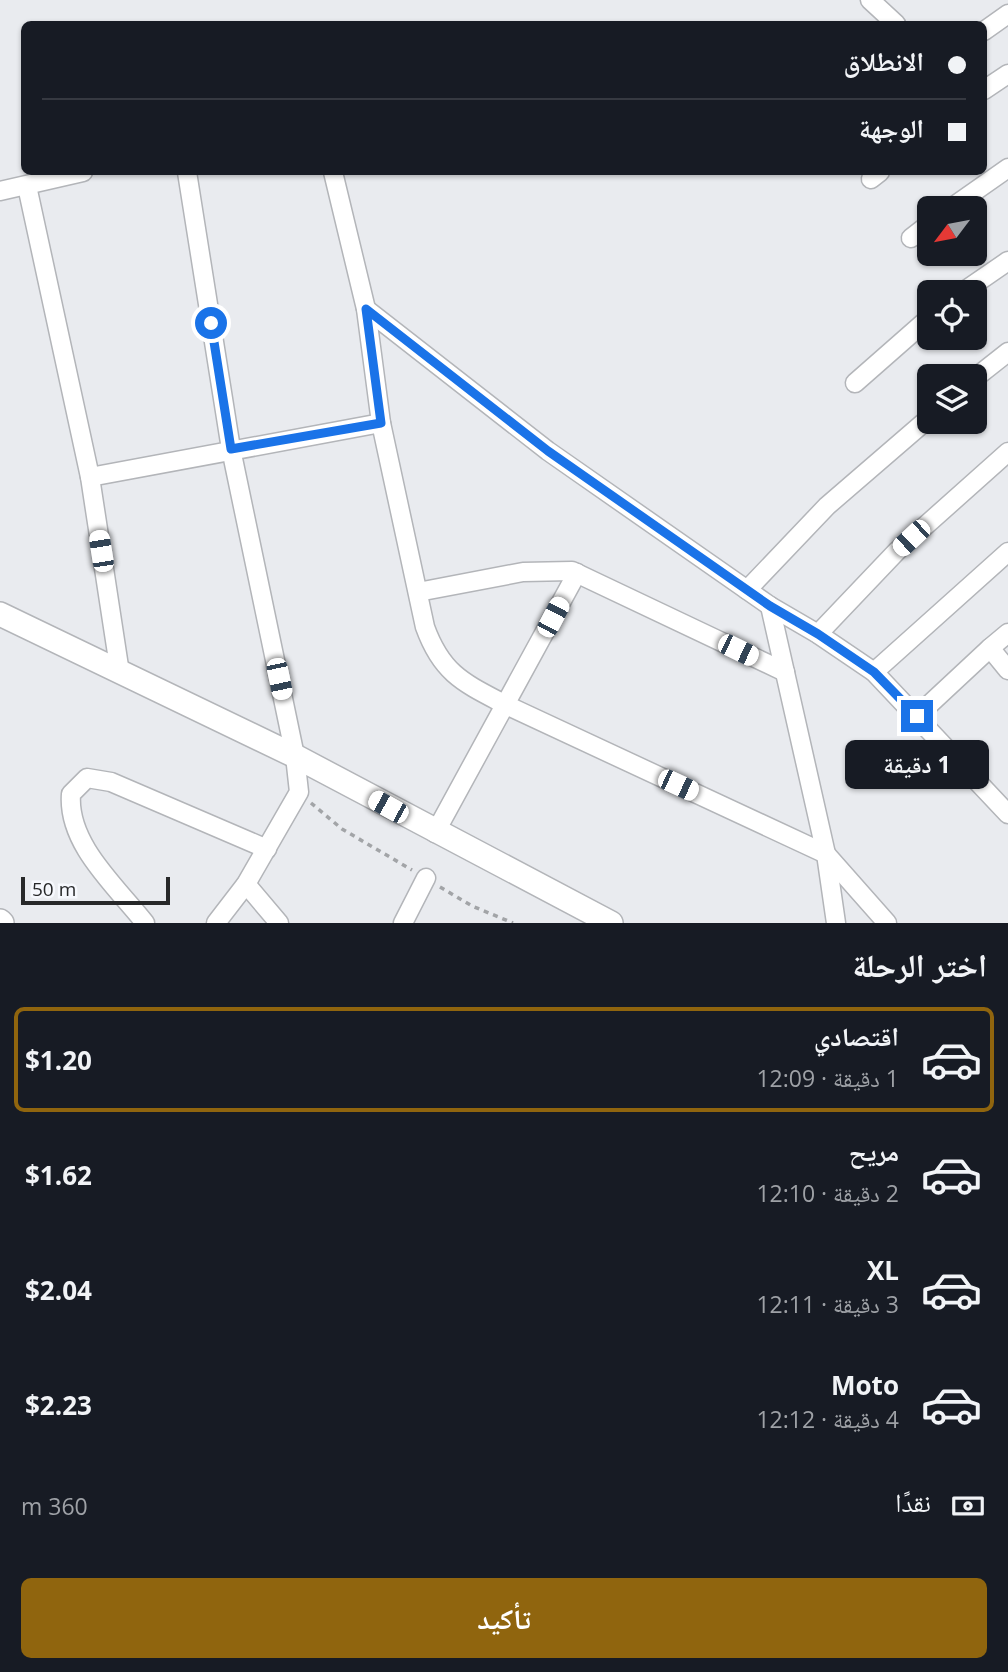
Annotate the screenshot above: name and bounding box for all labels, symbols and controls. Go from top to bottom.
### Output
text: الانطلاق [844,43,924,79]
text: الوجهة [859,110,924,146]
north arrow [917,196,987,266]
map controls [917,196,987,434]
button: locate [917,280,987,350]
route start [195,307,227,339]
button: layers [917,364,987,434]
car [889,516,934,560]
car [88,529,115,573]
car [534,594,573,640]
car [715,631,762,669]
car [265,656,294,702]
route end [901,700,933,732]
callout: 1 دقيقة [845,740,989,790]
text: 1 دقيقة [883,748,951,780]
car [655,767,702,803]
car [365,788,412,826]
scale bar [21,874,170,906]
text: 50 m [32,876,76,902]
text: اختر الرحلة [852,943,987,986]
text: اقتصادي [814,1018,899,1054]
icon: car [920,1028,983,1091]
text: $1.20 [25,1042,92,1078]
text: 1 دقيقة · 12:09 [756,1062,899,1094]
text: مريح [849,1133,899,1169]
icon: car [920,1143,983,1206]
text: $1.62 [25,1157,92,1193]
text: 2 دقيقة · 12:10 [756,1177,899,1209]
text: XL [867,1252,899,1288]
icon: car [920,1258,983,1321]
text: $2.04 [25,1272,92,1308]
text: 3 دقيقة · 12:11 [756,1288,899,1320]
text: Moto [831,1367,899,1403]
icon: car [920,1373,983,1436]
text: $2.23 [25,1387,92,1423]
text: 4 دقيقة · 12:12 [756,1403,899,1435]
text: نقدًا [895,1484,931,1520]
icon: cash [949,1487,987,1525]
text: 360 m [21,1490,88,1522]
button: تأكيد [21,1578,987,1658]

